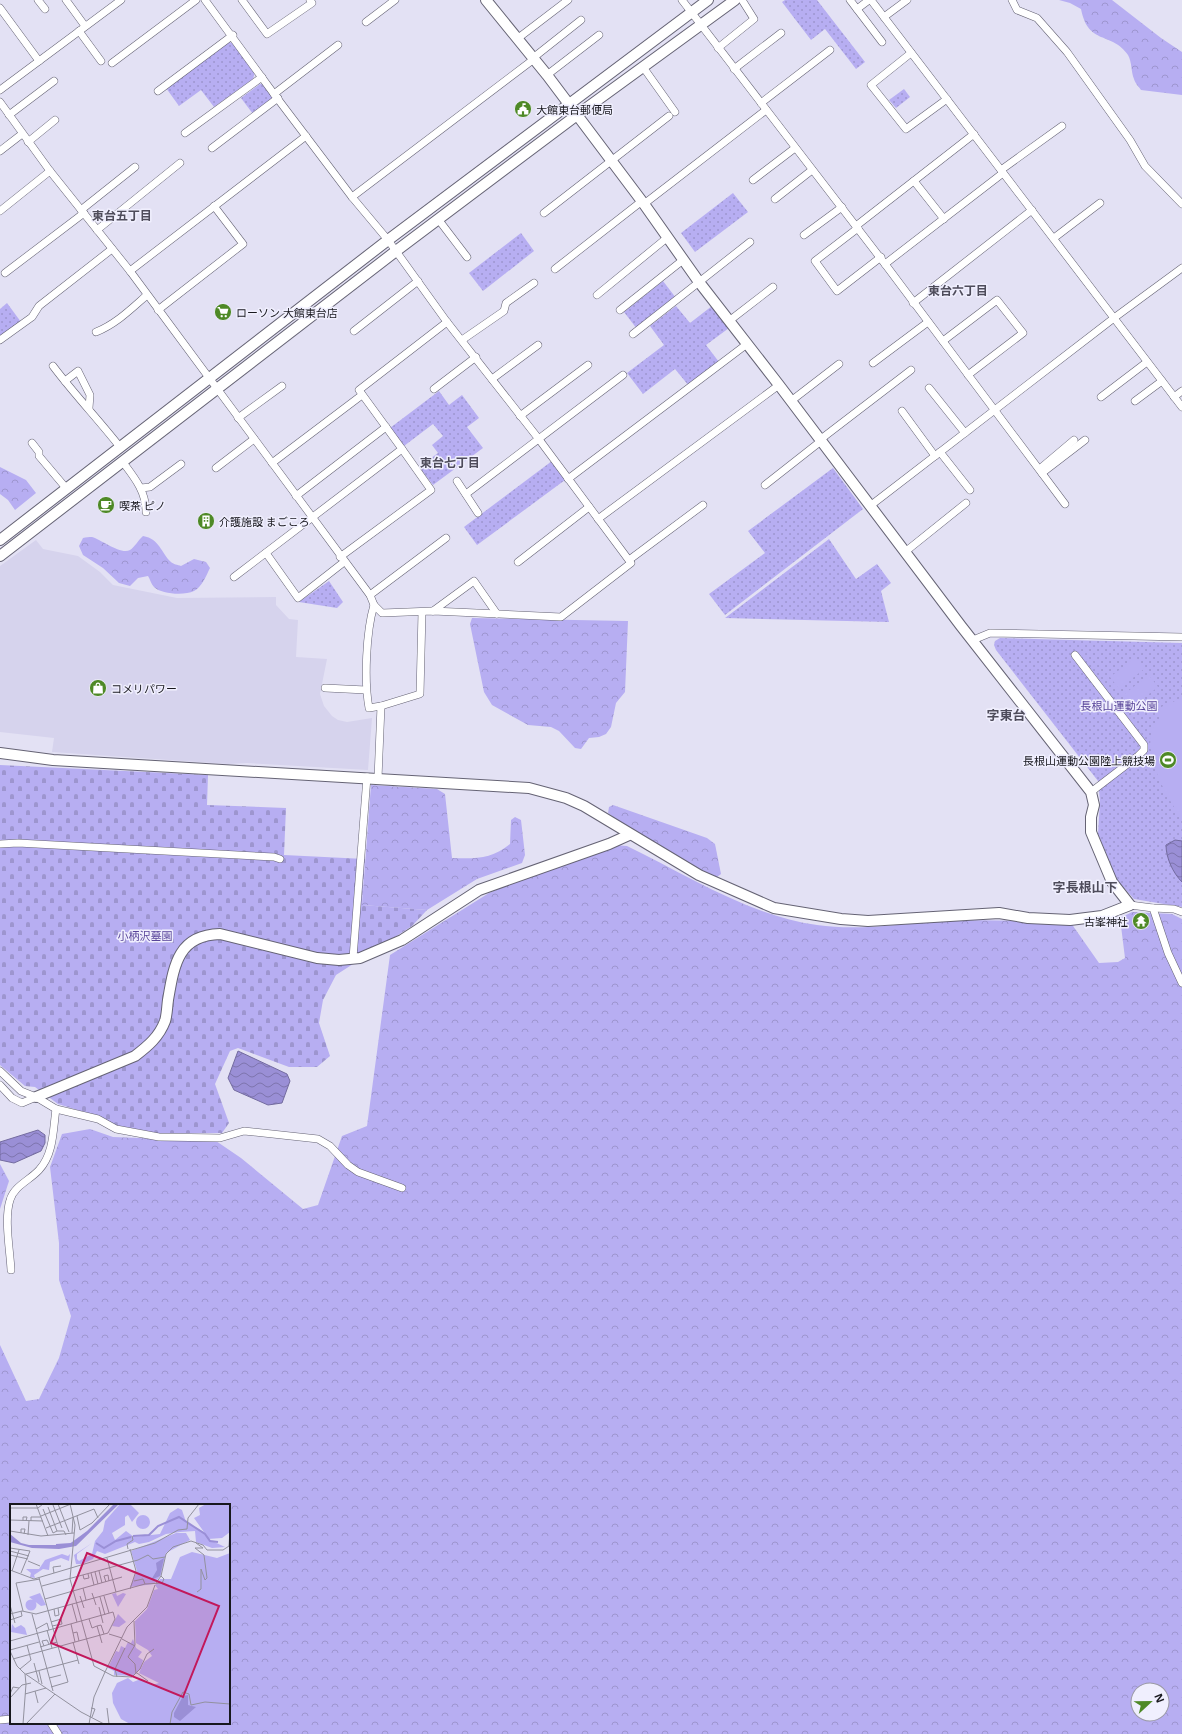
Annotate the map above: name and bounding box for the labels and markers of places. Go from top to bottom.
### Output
public building icon: 大館東台郵便局 [513,99,533,119]
place label: 大館東台郵便局 [536,102,613,117]
supermarket icon: ローソン 大館東台店 [213,302,233,322]
place label: ローソン 大館東台店 [236,305,338,320]
cafe icon: 喫茶 ピノ [96,495,116,515]
place label: 喫茶 ピノ [119,498,166,513]
building icon: 介護施設 まごころ [196,511,216,531]
place label: 介護施設 まごころ [219,514,310,529]
shop icon: コメリパワー [88,678,108,698]
place label: コメリパワー [111,681,177,696]
sports icon: 長根山運動公園陸上競技場 [1158,750,1178,770]
place label: 長根山運動公園陸上競技場 [1023,753,1155,768]
temple icon: 古峯神社 [1131,911,1151,931]
place label: 古峯神社 [1084,914,1128,929]

